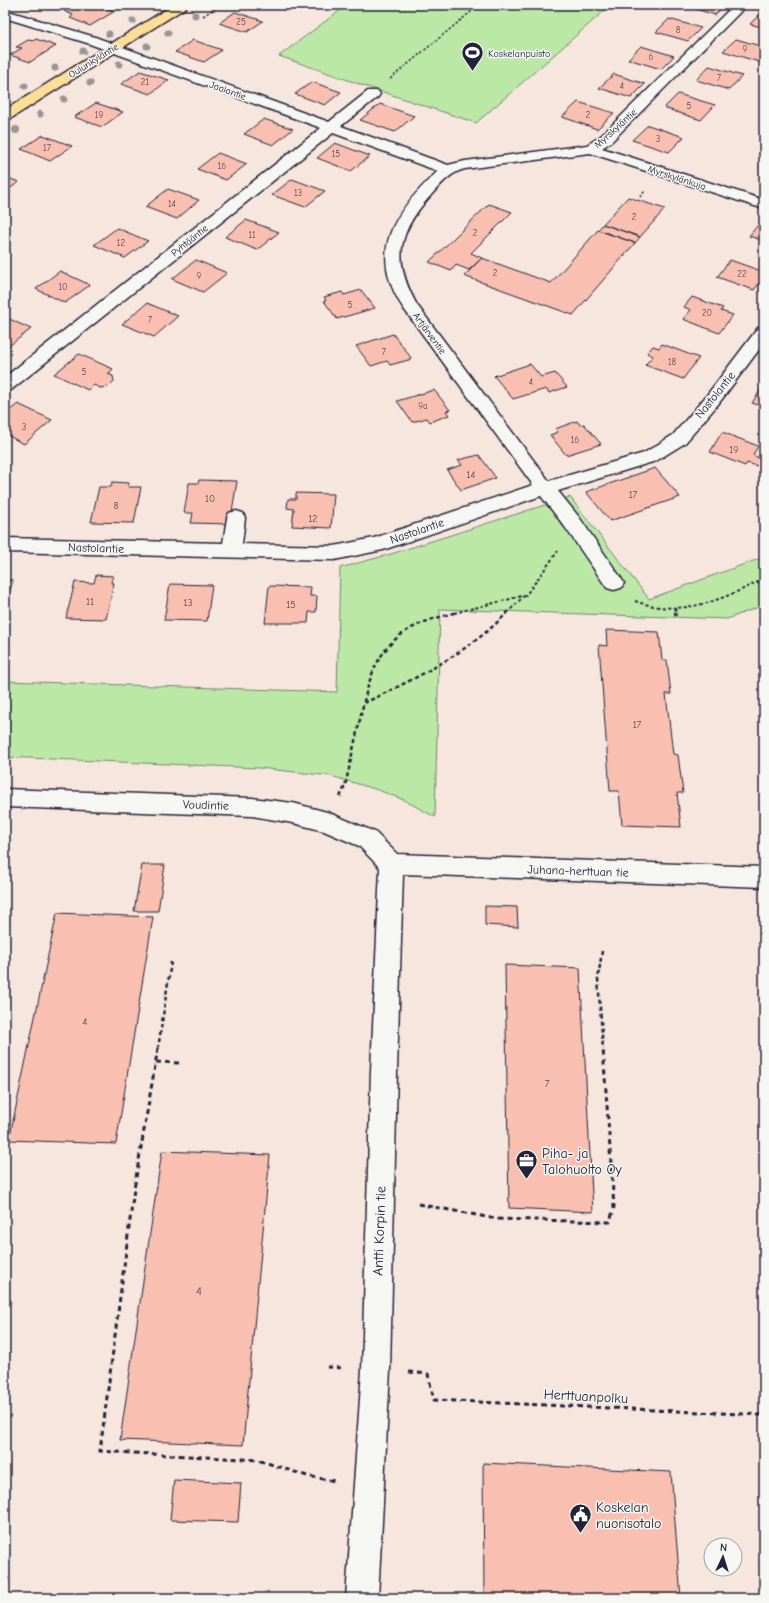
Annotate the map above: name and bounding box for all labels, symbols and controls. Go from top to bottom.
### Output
house number: 25 [236,17,246,27]
house number: 8 [676,25,681,35]
sports icon: Koskelanpuisto [459,40,485,73]
street label: Oulunkyläntie [66,41,121,81]
house number: 9 [743,44,748,54]
place label: Koskelanpuisto [488,48,550,60]
house number: 6 [649,52,654,62]
house number: 7 [717,73,722,83]
house number: 21 [141,77,150,87]
street label: Jaalantie [208,79,248,103]
house number: 4 [620,81,624,91]
house number: 5 [687,101,692,111]
street label: Myrskyläntie [592,106,639,151]
house number: 19 [95,110,103,120]
house number: 2 [586,110,591,120]
house number: 3 [656,134,660,144]
house number: 17 [43,143,52,153]
house number: 15 [332,149,340,159]
house number: 16 [218,161,226,171]
street label: Myrskylänkuja [646,163,707,193]
house number: 13 [294,188,302,198]
house number: 14 [168,199,176,209]
house number: 2 [632,212,637,222]
street label: Pyhtääntie [169,222,211,259]
house number: 2 [473,228,478,238]
house number: 11 [248,230,256,240]
house number: 12 [117,238,125,248]
house number: 2 [493,268,498,278]
house number: 22 [737,269,747,279]
house number: 9 [197,271,202,281]
house number: 10 [58,282,68,292]
house number: 5 [348,300,353,310]
house number: 20 [702,308,712,318]
street label: Artjärventie [410,310,448,357]
house number: 7 [148,315,153,325]
house number: 7 [382,347,387,357]
house number: 18 [668,357,676,367]
house number: 5 [82,367,87,377]
street label: Nastolantie [692,369,738,421]
house number: 4 [529,377,533,387]
house number: 9a [418,401,428,411]
house number: 3 [22,422,26,432]
house number: 16 [571,435,579,445]
house number: 19 [729,444,739,456]
house number: 14 [467,469,476,481]
house number: 17 [629,489,638,501]
house number: 10 [205,493,215,505]
house number: 8 [113,500,119,512]
house number: 12 [308,513,318,525]
street label: Nastolantie [388,515,446,547]
street label: Nastolantie [68,540,124,556]
house number: 11 [86,596,94,608]
house number: 13 [183,597,193,609]
house number: 15 [286,599,296,611]
house number: 17 [633,719,642,731]
street label: Voudintie [183,797,229,813]
street label: Juhana-herttuan tie [527,862,629,880]
house number: 4 [83,1016,88,1028]
house number: 7 [545,1078,550,1090]
place label: Piha- ja Talohuolto Oy [542,1145,623,1178]
office icon: Piha- ja Talohuolto Oy [514,1148,540,1181]
street label: Antti Korpin tie [369,1186,390,1276]
house number: 4 [196,1284,202,1298]
street label: Herttuanpolku [543,1386,629,1407]
place label: Koskelan nuorisotalo [596,1499,661,1532]
public building icon: Koskelan nuorisotalo [567,1502,593,1535]
north arrow [703,1537,743,1577]
text: N [720,1541,728,1554]

